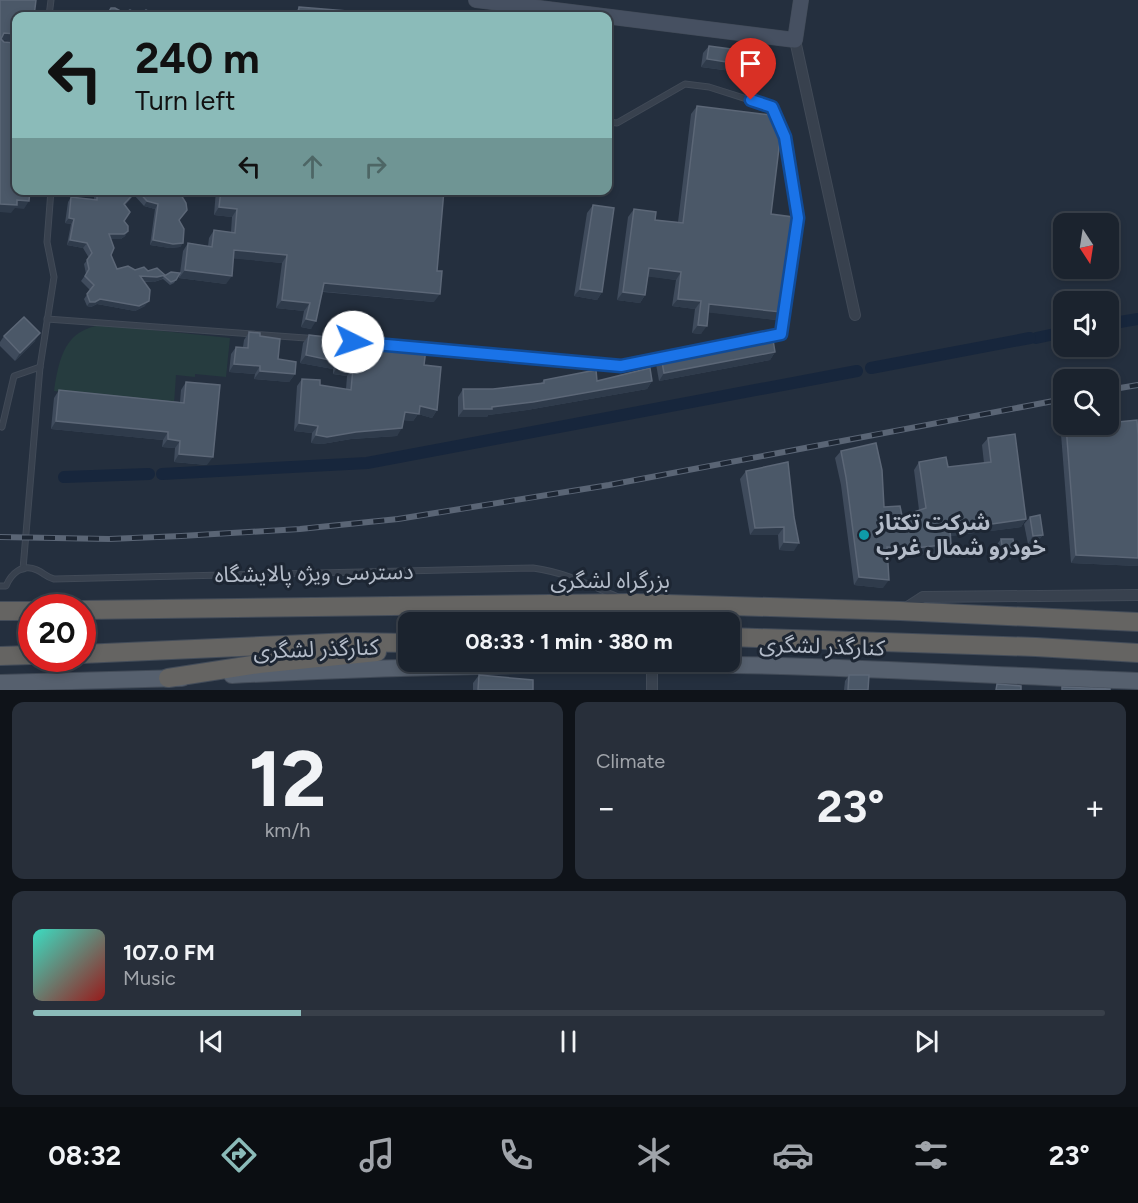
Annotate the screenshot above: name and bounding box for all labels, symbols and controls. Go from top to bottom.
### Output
text: 240 m [135,33,260,84]
icon: left [36,36,114,114]
pin [725,38,776,100]
icon: arrive [734,47,767,80]
text: Turn left [135,84,235,117]
icon: left [233,150,266,183]
icon: ahead [296,150,329,183]
icon: right [359,150,392,183]
north arrow [1053,213,1119,279]
map controls [1053,213,1119,435]
button: sound [1053,291,1119,357]
position arrow [321,310,385,374]
button: search [1053,369,1119,435]
place label: شرکت تکتاز خودرو شمال غرب [875,509,1046,561]
marker: شرکت تکتاز خودرو شمال غرب [857,528,871,542]
street label: دسترسی ویژه پالایشگاه [214,558,414,589]
street label: بزرگراه لشگری [550,567,670,594]
speed limit sign: 20 [18,594,96,672]
text: 08:33 · 1 min · 380 m [465,628,673,655]
street label: کنارگذر لشگری [759,630,886,662]
street label: کنارگذر لشگری [253,633,380,665]
text: 12 [248,732,327,826]
text: Climate [596,749,665,773]
text: 23° [816,779,885,833]
text: − [596,788,617,827]
text: + [1084,788,1105,827]
text: km/h [265,818,310,842]
text: 107.0 FM [123,939,215,966]
text: Music [123,966,176,990]
icon: previous [195,1025,228,1058]
icon: pause [552,1025,585,1058]
icon: next [910,1025,943,1058]
icon: directions [218,1134,260,1176]
icon: music [356,1134,398,1176]
icon: phone [495,1134,537,1176]
icon: climate [633,1134,675,1176]
icon: car [772,1134,814,1176]
icon: filters [910,1134,952,1176]
text: 08:32 [48,1139,121,1172]
text: 23° [1049,1139,1090,1172]

